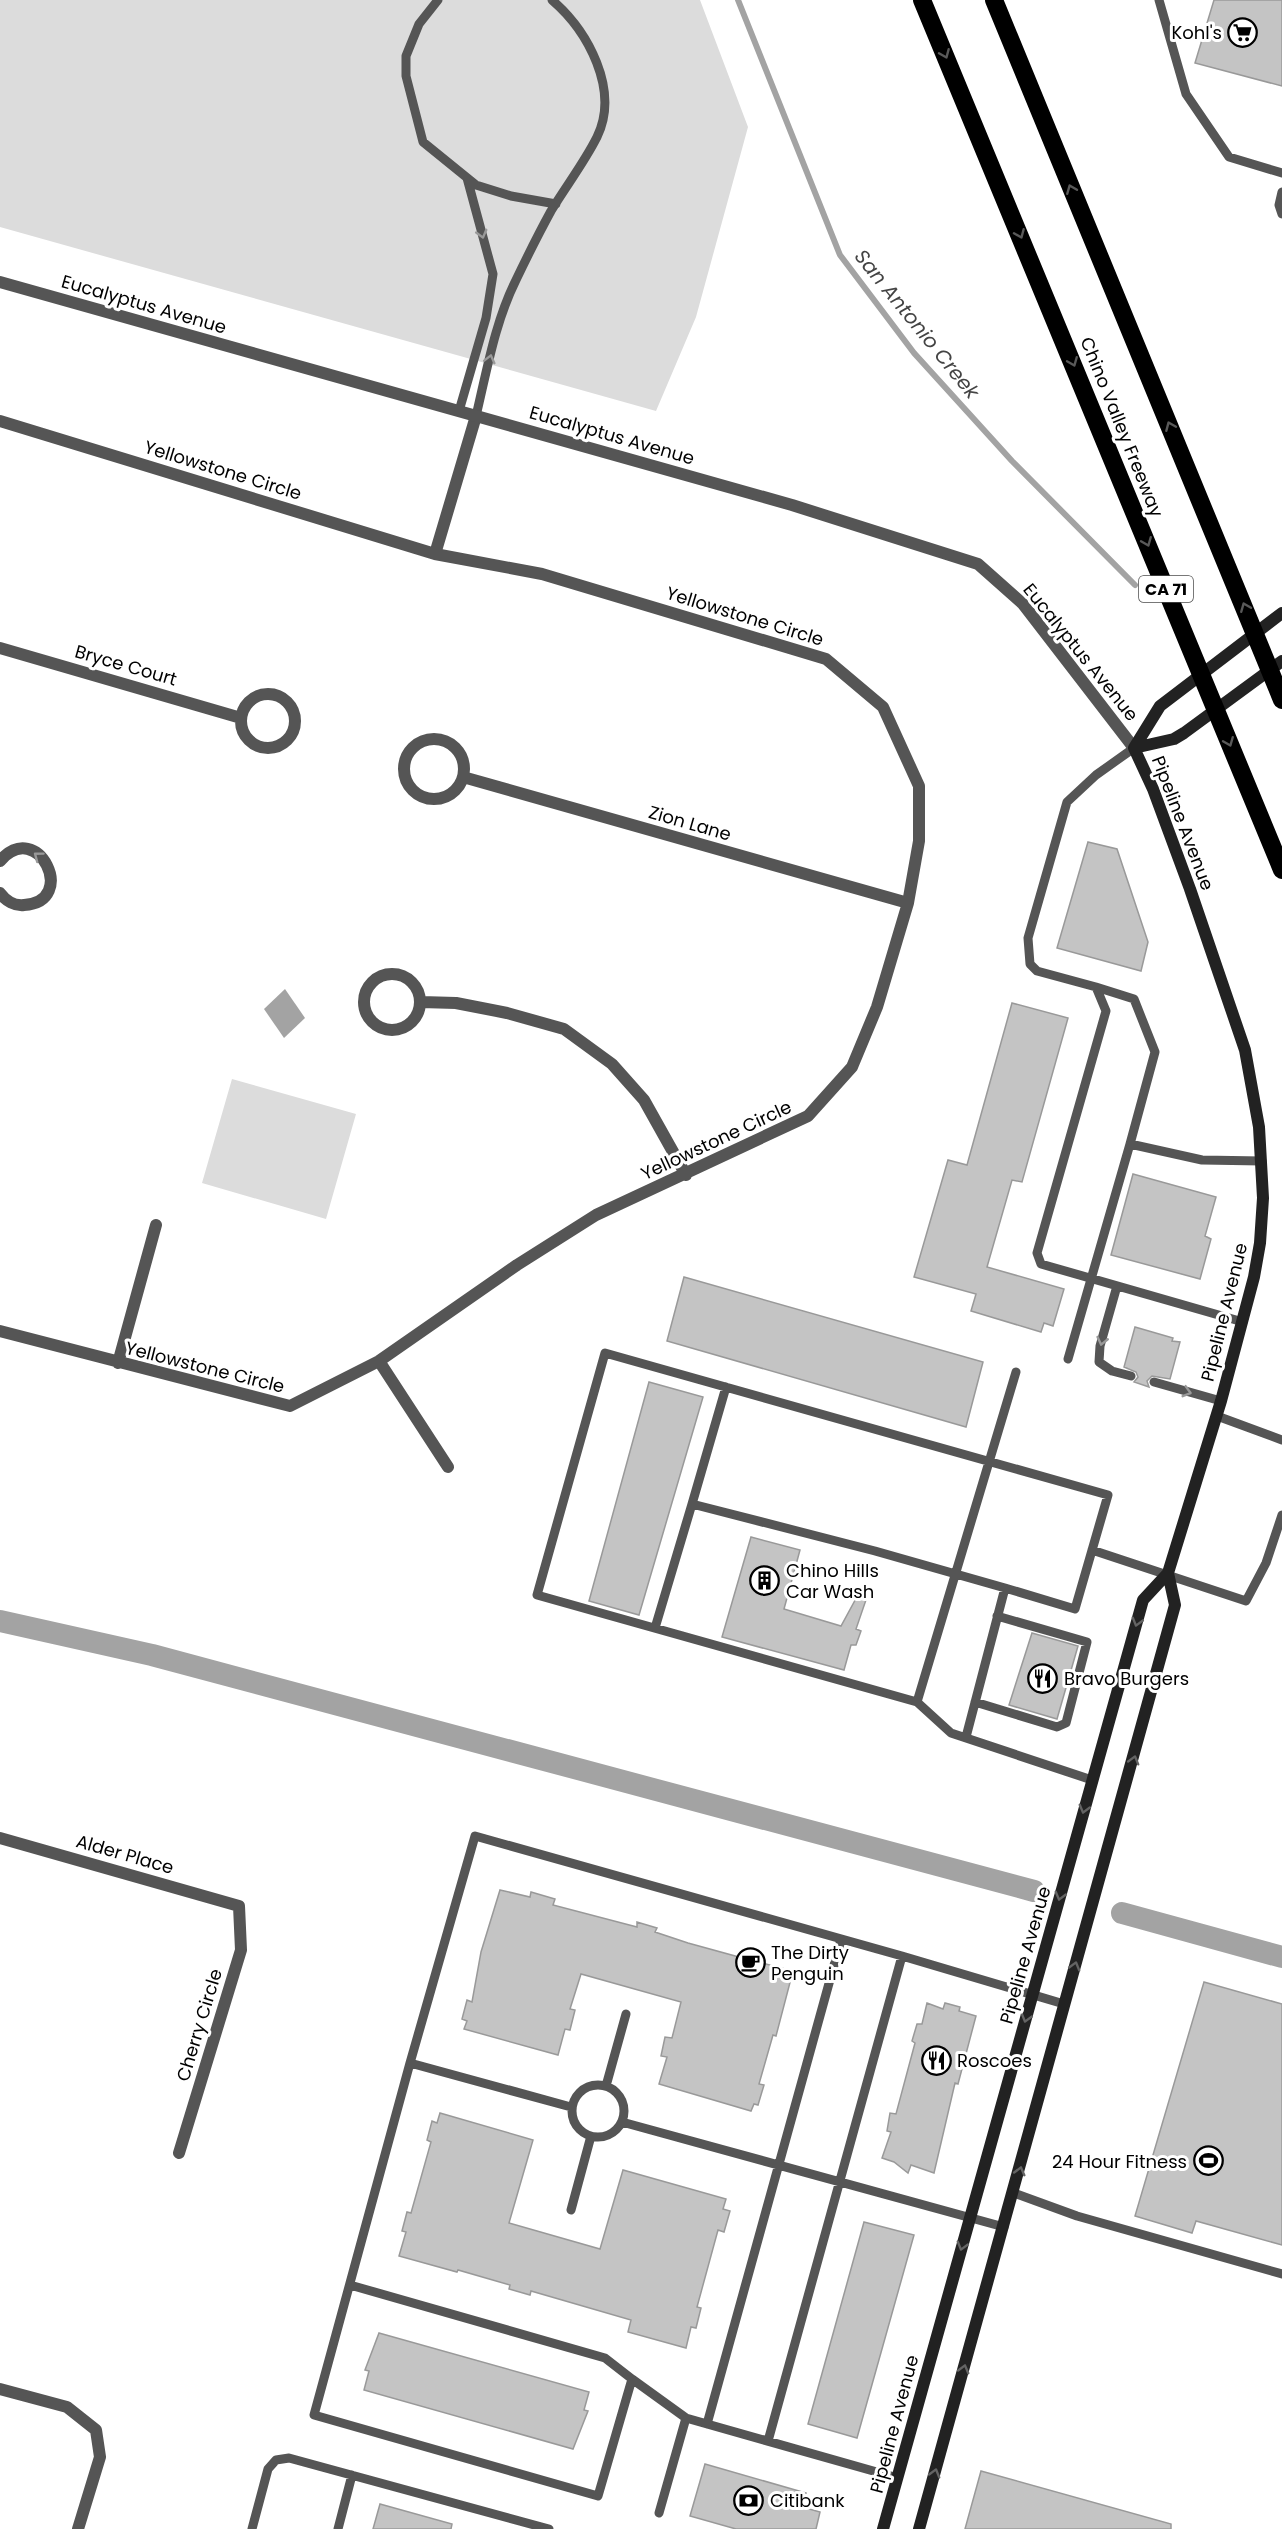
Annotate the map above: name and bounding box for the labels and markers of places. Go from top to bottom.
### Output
supermarket icon: Kohl's [1227,16,1259,48]
place label: Kohl's [1171,20,1222,45]
place label: Chino Hills Car Wash [786,1558,879,1604]
building icon: Chino Hills Car Wash [749,1564,781,1596]
restaurant icon: Bravo Burgers [1027,1662,1059,1694]
place label: Bravo Burgers [1064,1666,1189,1691]
place label: The Dirty Penguin [771,1940,849,1986]
cafe icon: The Dirty Penguin [734,1946,766,1978]
restaurant icon: Roscoes [920,2044,952,2076]
place label: Roscoes [957,2048,1032,2073]
sports icon: 24 Hour Fitness [1192,2145,1224,2177]
place label: 24 Hour Fitness [1052,2149,1187,2174]
bank icon: Citibank [733,2484,765,2516]
place label: Citibank [770,2488,845,2513]

